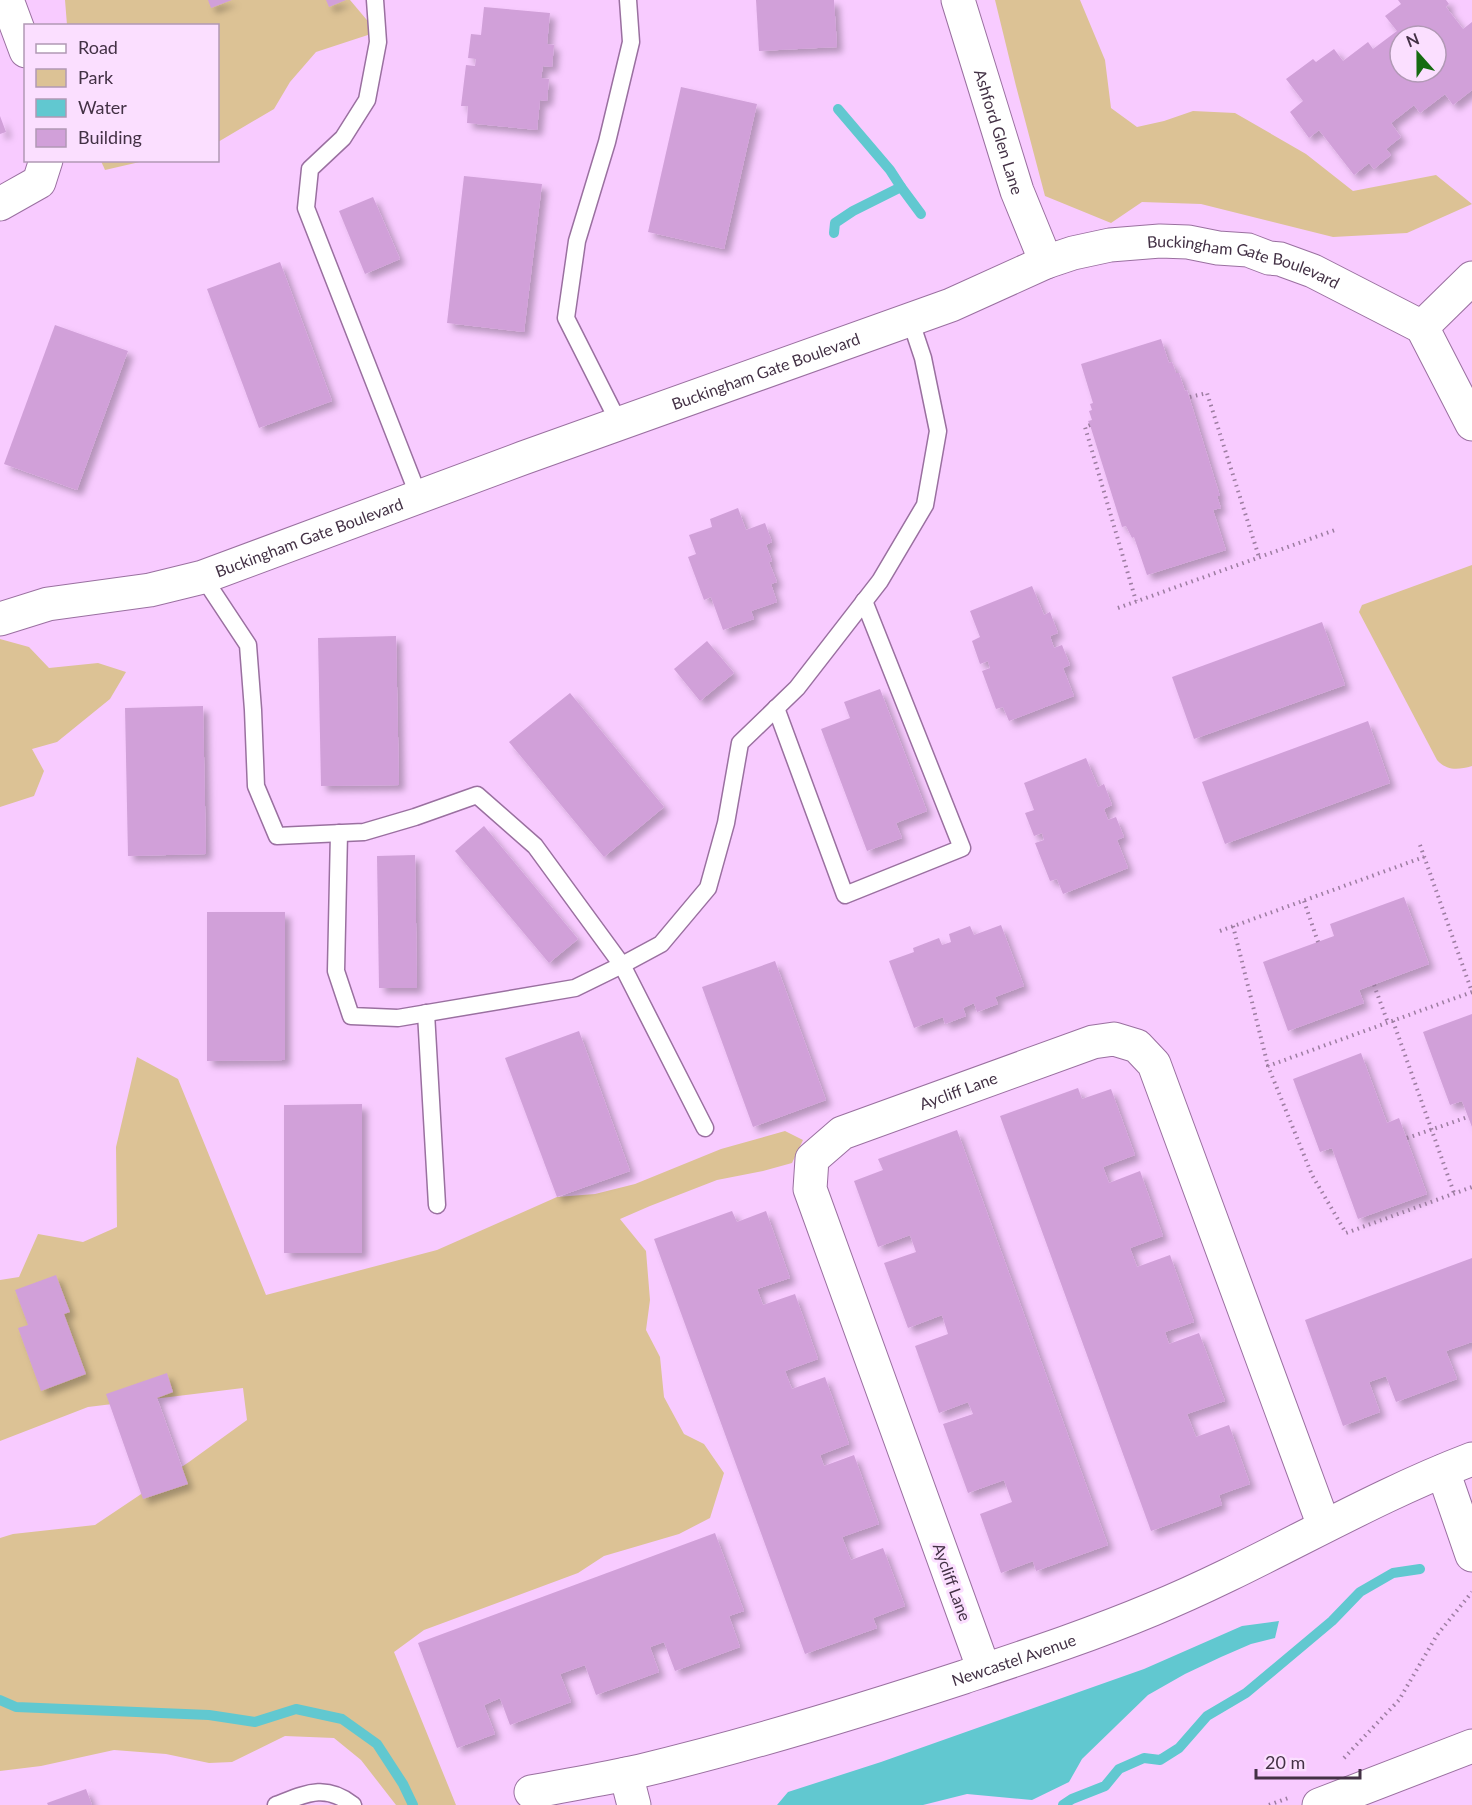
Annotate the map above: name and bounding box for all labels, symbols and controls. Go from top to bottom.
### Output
legend [24,24,219,162]
north arrow [1388,24,1448,84]
text: N [1403,28,1422,51]
text: Road [78,36,118,58]
text: Park [78,66,114,88]
street label: Ashford Glen Lane [971,67,1027,197]
text: Water [78,96,127,118]
text: Building [78,126,142,148]
street label: Buckingham Gate Boulevard [1146,231,1343,292]
street label: Buckingham Gate Boulevard [669,328,862,413]
street label: Buckingham Gate Boulevard [212,494,405,581]
street label: Aycliff Lane [917,1068,1000,1113]
street label: Aycliff Lane [930,1540,975,1623]
street label: Newcastel Avenue [949,1630,1078,1689]
scale bar [1256,1742,1360,1780]
text: 20 m [1265,1751,1305,1773]

